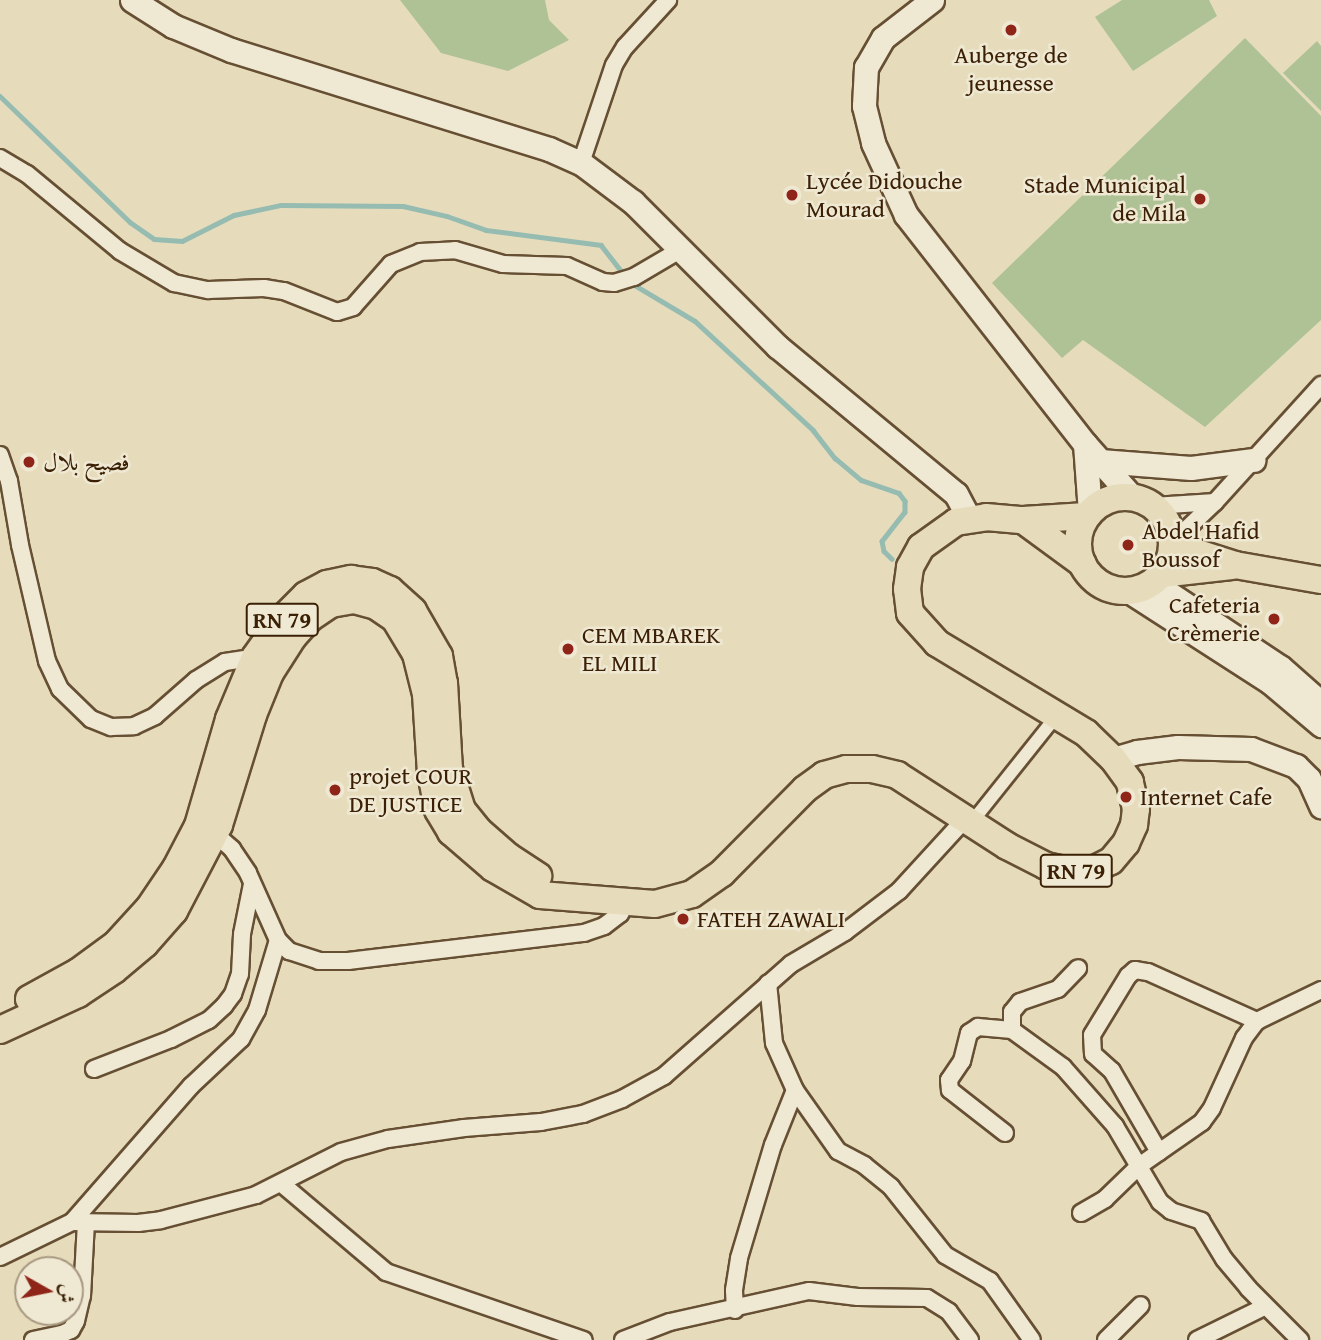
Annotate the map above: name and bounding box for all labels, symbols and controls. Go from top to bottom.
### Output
marker: Auberge de jeunesse [1003,22,1019,38]
place label: Auberge de jeunesse [954,41,1068,97]
place label: Lycée Didouche Mourad [806,167,962,223]
place label: Stade Municipal de Mila [1024,171,1186,227]
marker: Lycée Didouche Mourad [784,187,800,203]
marker: Stade Municipal de Mila [1192,191,1208,207]
place label: فصيح بلال [43,448,130,476]
marker: فصيح بلال [21,454,37,470]
place label: Abdel Hafid Boussof [1142,517,1260,573]
marker: Abdel Hafid Boussof [1120,537,1136,553]
place label: Cafeteria Crèmerie [1167,591,1260,647]
road number: RN 79 [245,600,319,640]
marker: Cafeteria Crèmerie [1266,611,1282,627]
place label: CEM MBAREK EL MILI [582,621,720,677]
marker: CEM MBAREK EL MILI [560,641,576,657]
place label: projet COUR DE JUSTICE [349,762,472,818]
marker: projet COUR DE JUSTICE [327,782,343,798]
place label: Internet Cafe [1140,783,1272,811]
marker: Internet Cafe [1118,789,1134,805]
road number: RN 79 [1039,852,1113,890]
place label: FATEH ZAWALI [697,905,845,933]
marker: FATEH ZAWALI [675,911,691,927]
north arrow [14,1256,84,1326]
text: ش [52,1282,83,1305]

